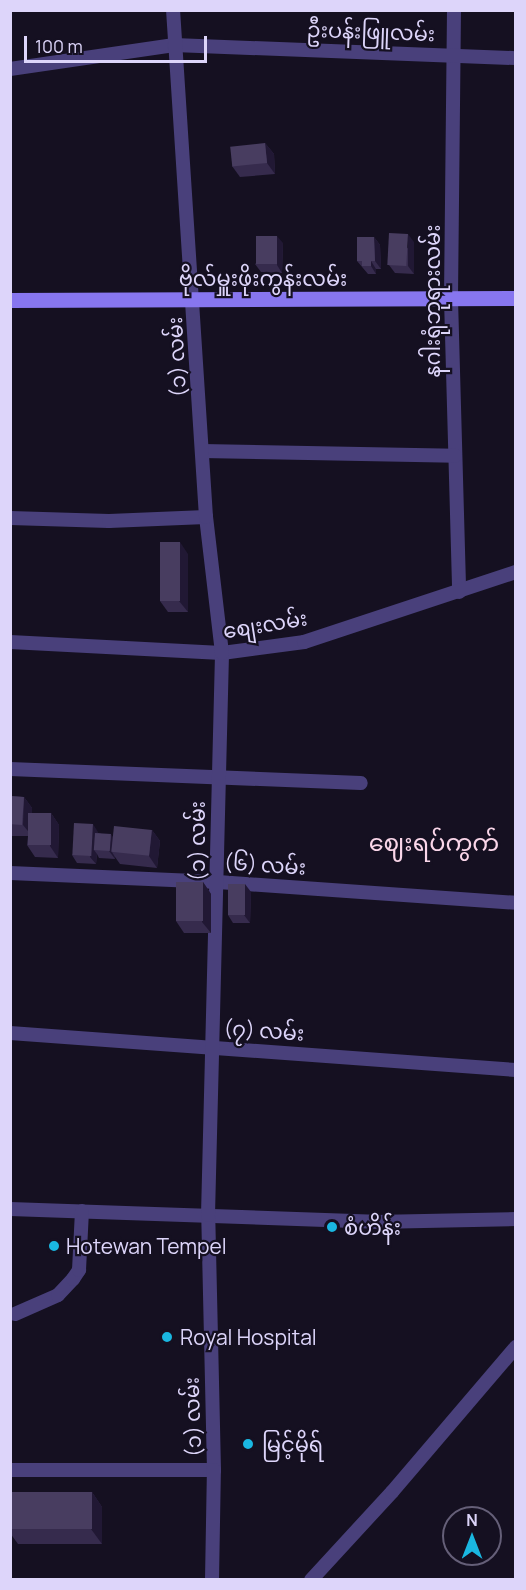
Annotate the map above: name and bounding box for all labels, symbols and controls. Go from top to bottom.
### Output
street label: ဦးပန်းဖြူလမ်း [306,16,436,46]
scale bar [27,24,210,62]
text: 100 m [35,34,83,58]
street label: နဂါးရုံဘုရားလမ်း [419,224,445,378]
street label: ဗိုလ်မှူးဖိုးကွန်းလမ်း [179,265,347,291]
street label: (၁) လမ်း [161,316,191,398]
street label: စျေးလမ်း [221,605,309,643]
street label: (၁) လမ်း [184,801,210,881]
district label: ဈေးရပ်ကွက် [369,828,499,856]
street label: (၆) လမ်း [223,849,307,879]
street label: (၇) လမ်း [223,1015,305,1045]
place label: စံဟိန်း [344,1214,401,1240]
marker: စံဟိန်း [325,1220,339,1234]
place label: Hotewan Tempel [66,1233,227,1259]
marker: Hotewan Tempel [47,1239,61,1253]
place label: Royal Hospital [180,1324,317,1350]
marker: Royal Hospital [158,1328,176,1346]
street label: (၁) လမ်း [178,1376,206,1458]
place label: မြင့်မိုရ် [262,1431,323,1457]
marker: မြင့်မိုရ် [239,1435,257,1453]
north arrow [442,1506,502,1566]
text: N [466,1509,478,1531]

